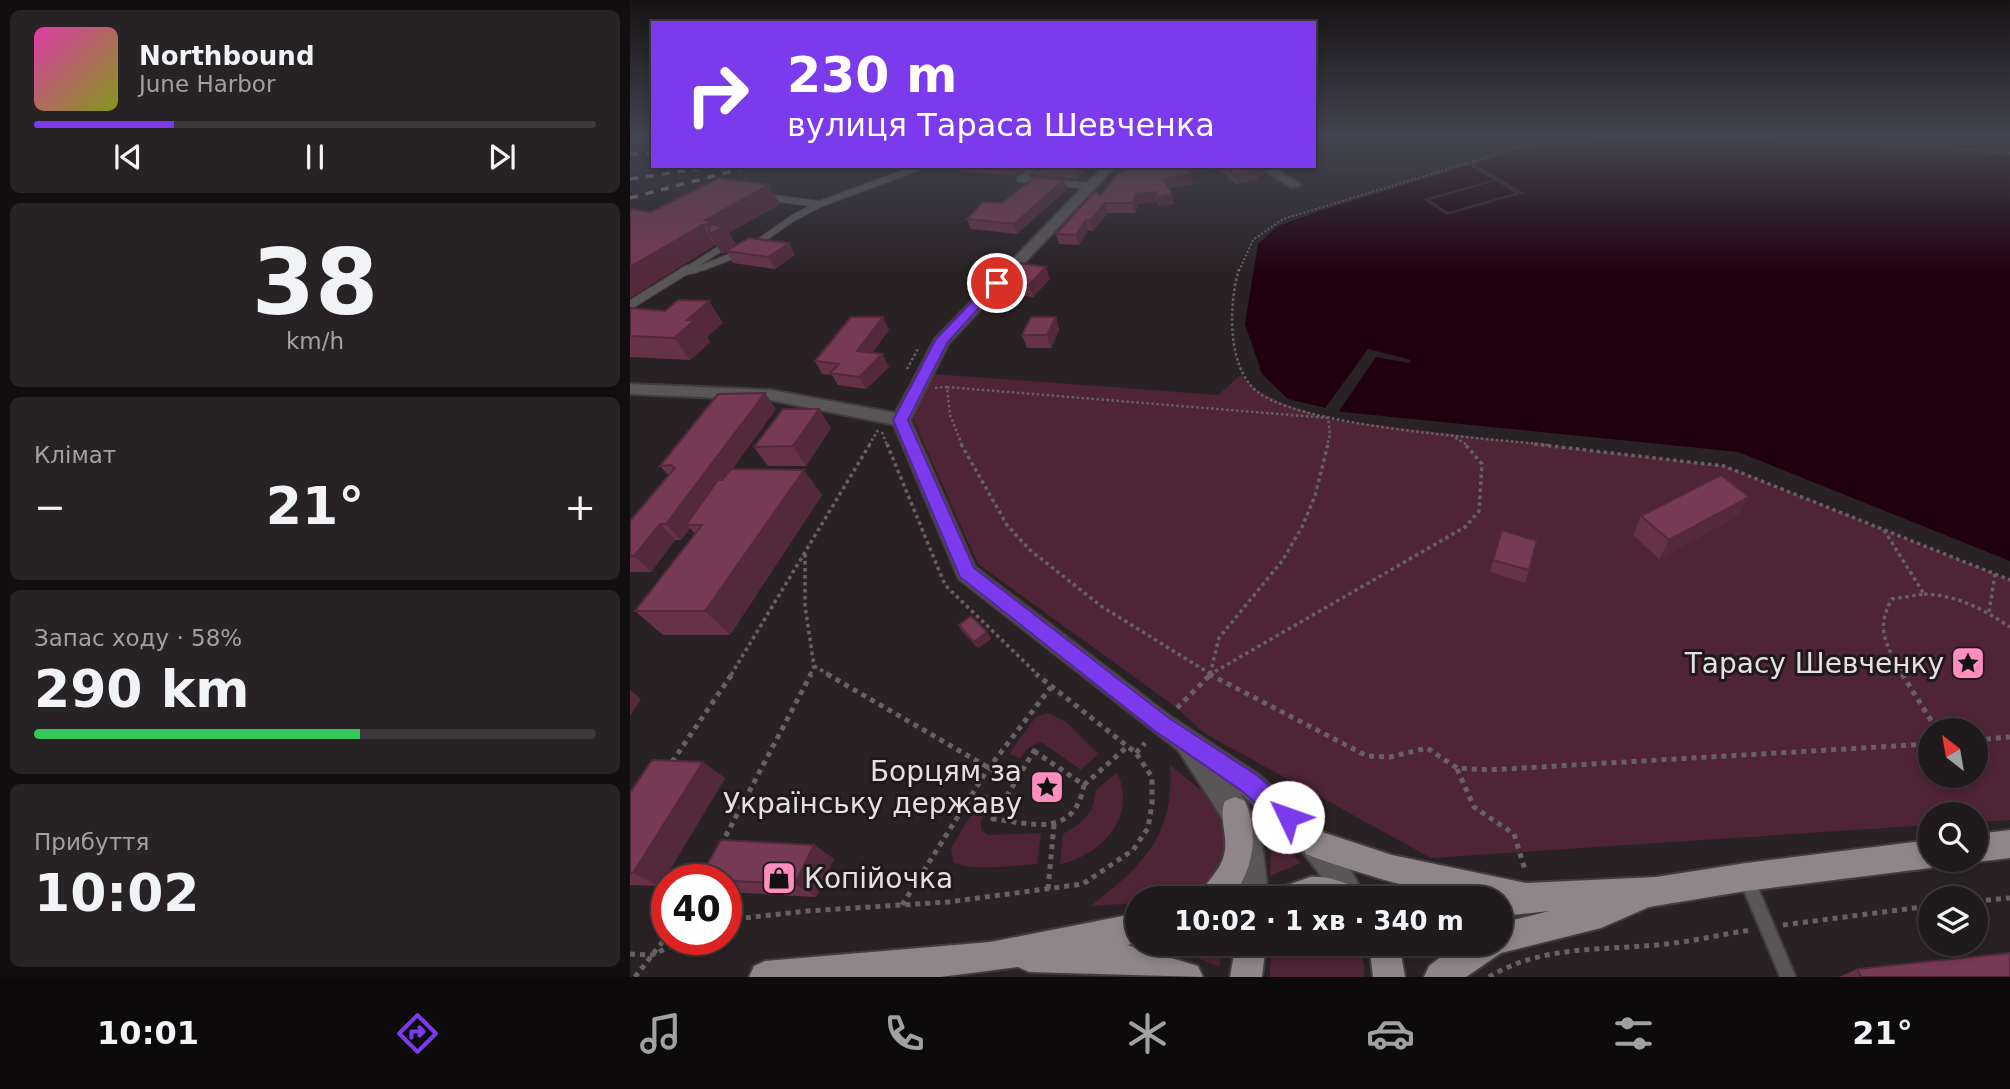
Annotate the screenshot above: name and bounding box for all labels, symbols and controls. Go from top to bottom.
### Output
text: Northbound [139,41,315,71]
text: 230 m [787,47,957,104]
icon: right [672,49,763,140]
text: June Harbor [139,71,275,97]
text: вулиця Тараса Шевченка [787,106,1215,144]
icon: previous [109,138,147,176]
icon: pause [296,138,334,176]
icon: next [483,138,521,176]
text: 38 [252,230,378,335]
pin [967,253,1027,313]
icon: arrive [978,264,1016,302]
text: km/h [286,328,344,354]
text: Клімат [34,442,116,468]
text: 21° [266,476,364,536]
text: − [34,485,66,529]
text: + [564,485,596,529]
text: Запас ходу · 58% [34,625,242,651]
place icon: Тарасу Шевченку [1949,644,1987,682]
place label: Тарасу Шевченку [1684,647,1944,680]
text: 290 km [34,659,249,719]
north arrow [1918,718,1988,788]
map controls [1918,718,1988,956]
place label: Борцям за Українську державу [723,755,1022,820]
place icon: Борцям за Українську державу [1028,768,1066,806]
position arrow [1251,780,1325,854]
button: search [1918,802,1988,872]
text: Прибуття [34,829,149,855]
shop icon: Копійочка [760,859,798,897]
place label: Копійочка [804,862,953,895]
text: 10:02 [34,863,200,923]
speed limit sign: 40 [651,864,742,955]
button: layers [1918,886,1988,956]
text: 10:02 · 1 хв · 340 m [1174,906,1464,936]
icon: directions [393,1009,442,1058]
icon: music [636,1009,685,1058]
icon: phone [880,1009,929,1058]
icon: climate [1123,1009,1172,1058]
icon: car [1366,1009,1415,1058]
icon: filters [1609,1009,1658,1058]
text: 10:01 [97,1014,199,1052]
text: 21° [1852,1014,1913,1052]

